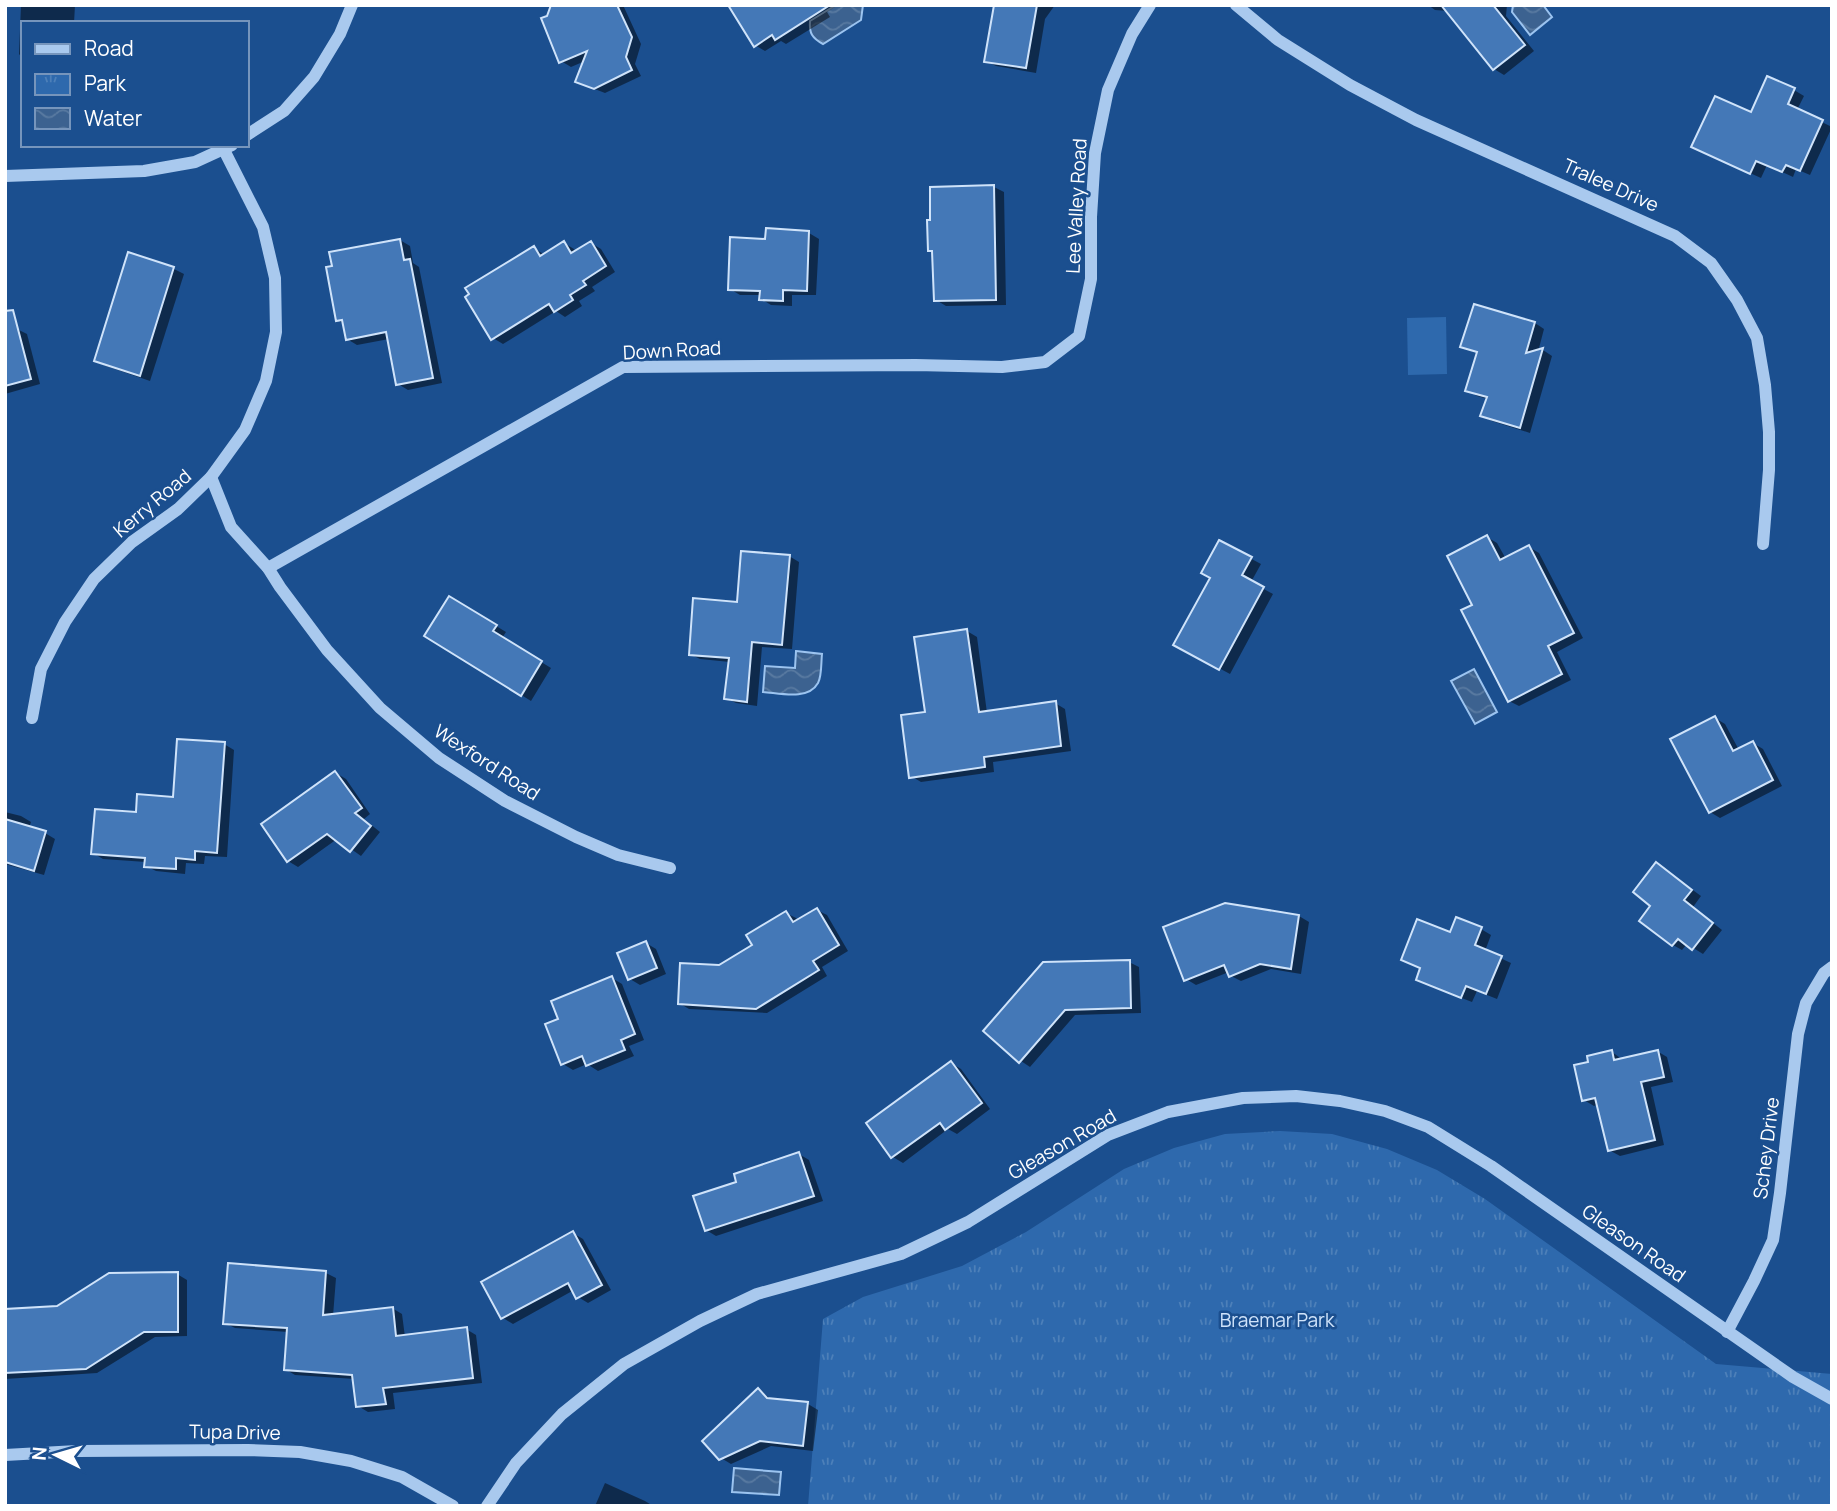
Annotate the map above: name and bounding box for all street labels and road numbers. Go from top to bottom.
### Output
street label: Lee Valley Road [1059,138,1093,274]
street label: Tralee Drive [1559,152,1663,218]
street label: Down Road [622,334,722,366]
street label: Kerry Road [108,463,196,543]
street label: Wexford Road [429,718,545,806]
street label: Schey Drive [1747,1095,1785,1201]
street label: Gleason Road [1003,1103,1121,1185]
street label: Gleason Road [1577,1198,1691,1288]
street label: Tupa Drive [189,1418,281,1446]

